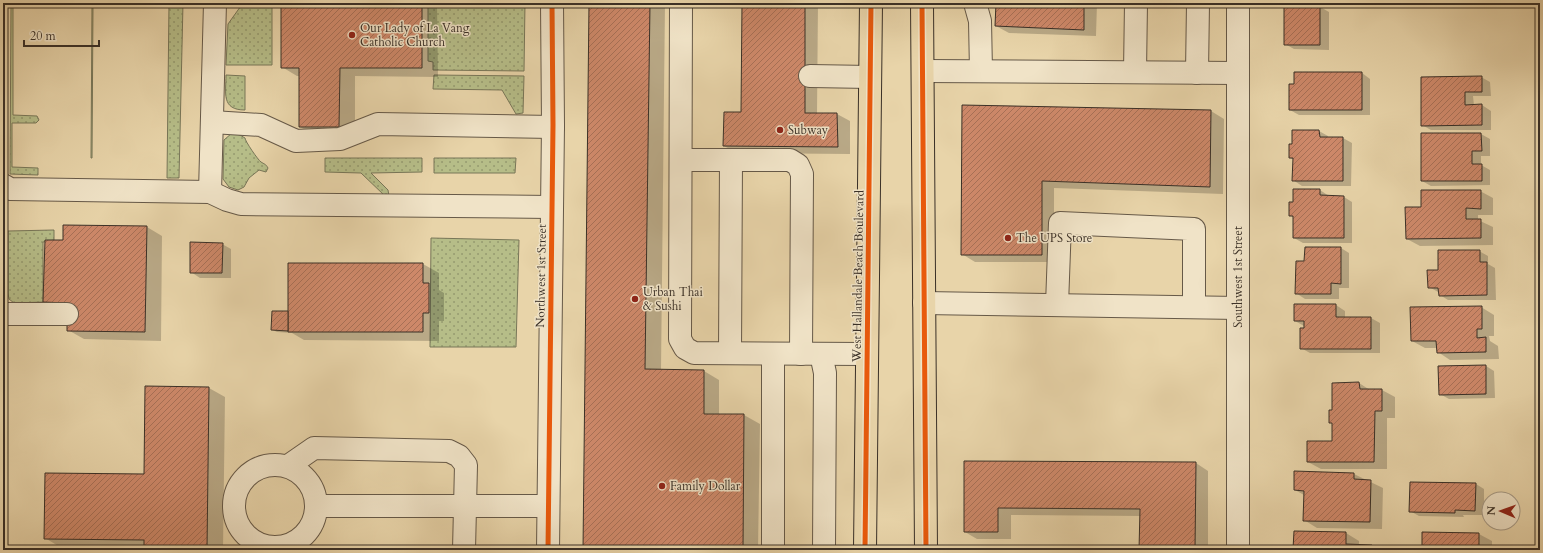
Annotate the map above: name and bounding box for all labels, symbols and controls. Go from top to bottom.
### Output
place label: Our Lady of La Vang Catholic Church [360,20,470,50]
scale bar [24,22,99,48]
text: 20 m [30,28,57,44]
marker: Our Lady of La Vang Catholic Church [347,30,357,40]
place label: Subway [788,122,829,138]
marker: Subway [775,125,785,135]
street label: West Hallandale Beach Boulevard [848,189,868,363]
street label: Northwest 1st Street [532,224,550,328]
street label: Southwest 1st Street [1230,226,1246,328]
place label: The UPS Store [1016,230,1092,246]
marker: The UPS Store [1003,233,1013,243]
place label: Urban Thai & Sushi [643,284,703,314]
marker: Urban Thai & Sushi [630,294,640,304]
place label: Family Dollar [670,478,741,494]
marker: Family Dollar [657,481,667,491]
north arrow [1481,491,1521,531]
text: N [1484,505,1499,516]

